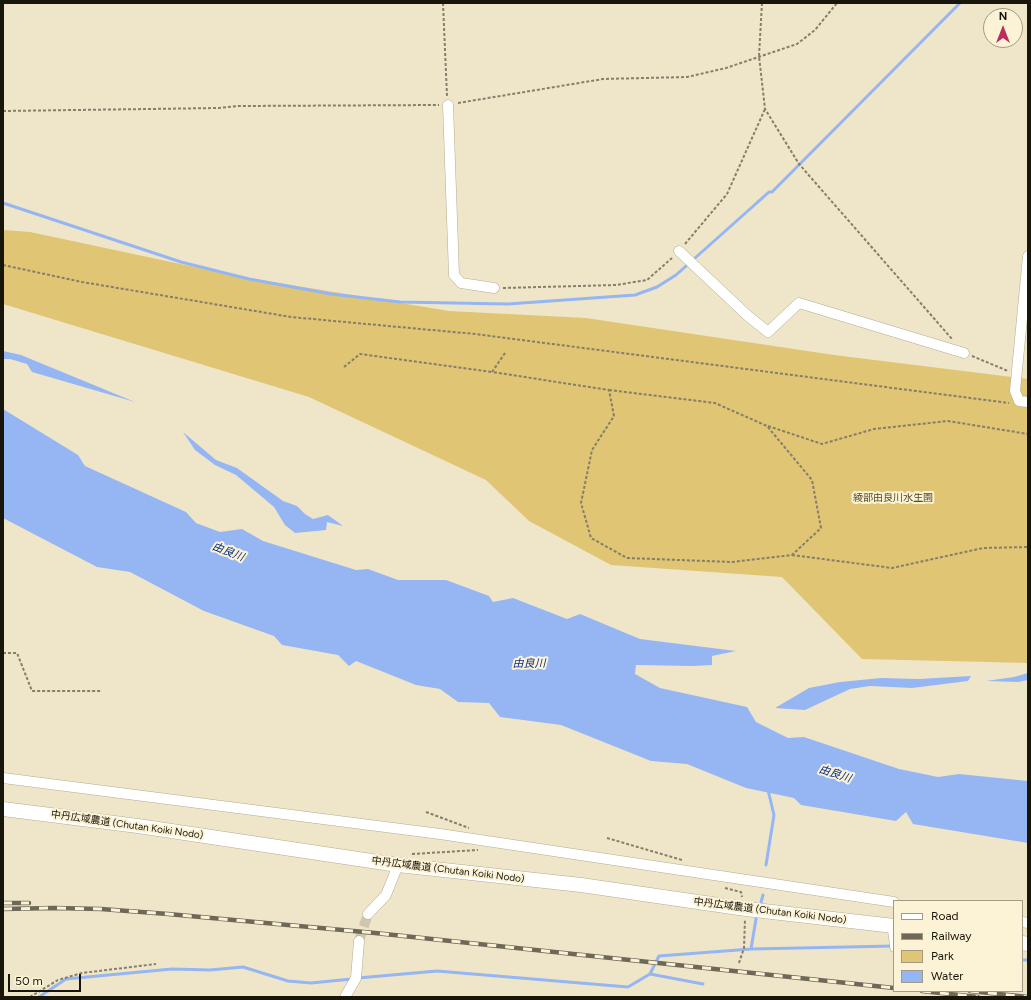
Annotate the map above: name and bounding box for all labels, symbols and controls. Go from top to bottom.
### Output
north arrow [983,8,1023,48]
text: N [999,10,1007,23]
park label: 綾部由良川水生園 [853,492,933,504]
water label: 由良川 [210,540,246,564]
water label: 由良川 [513,657,545,671]
water label: 由良川 [817,763,853,785]
street label: 中丹広域農道 (Chutan Koiki Nodo) [50,808,204,842]
street label: 中丹広域農道 (Chutan Koiki Nodo) [371,855,525,885]
street label: 中丹広域農道 (Chutan Koiki Nodo) [693,896,847,926]
legend [893,900,1023,992]
text: Road [931,909,959,923]
text: Railway [931,929,972,943]
text: Park [931,949,954,963]
scale bar [10,966,83,992]
text: Water [931,969,963,983]
text: 50 m [15,974,43,988]

